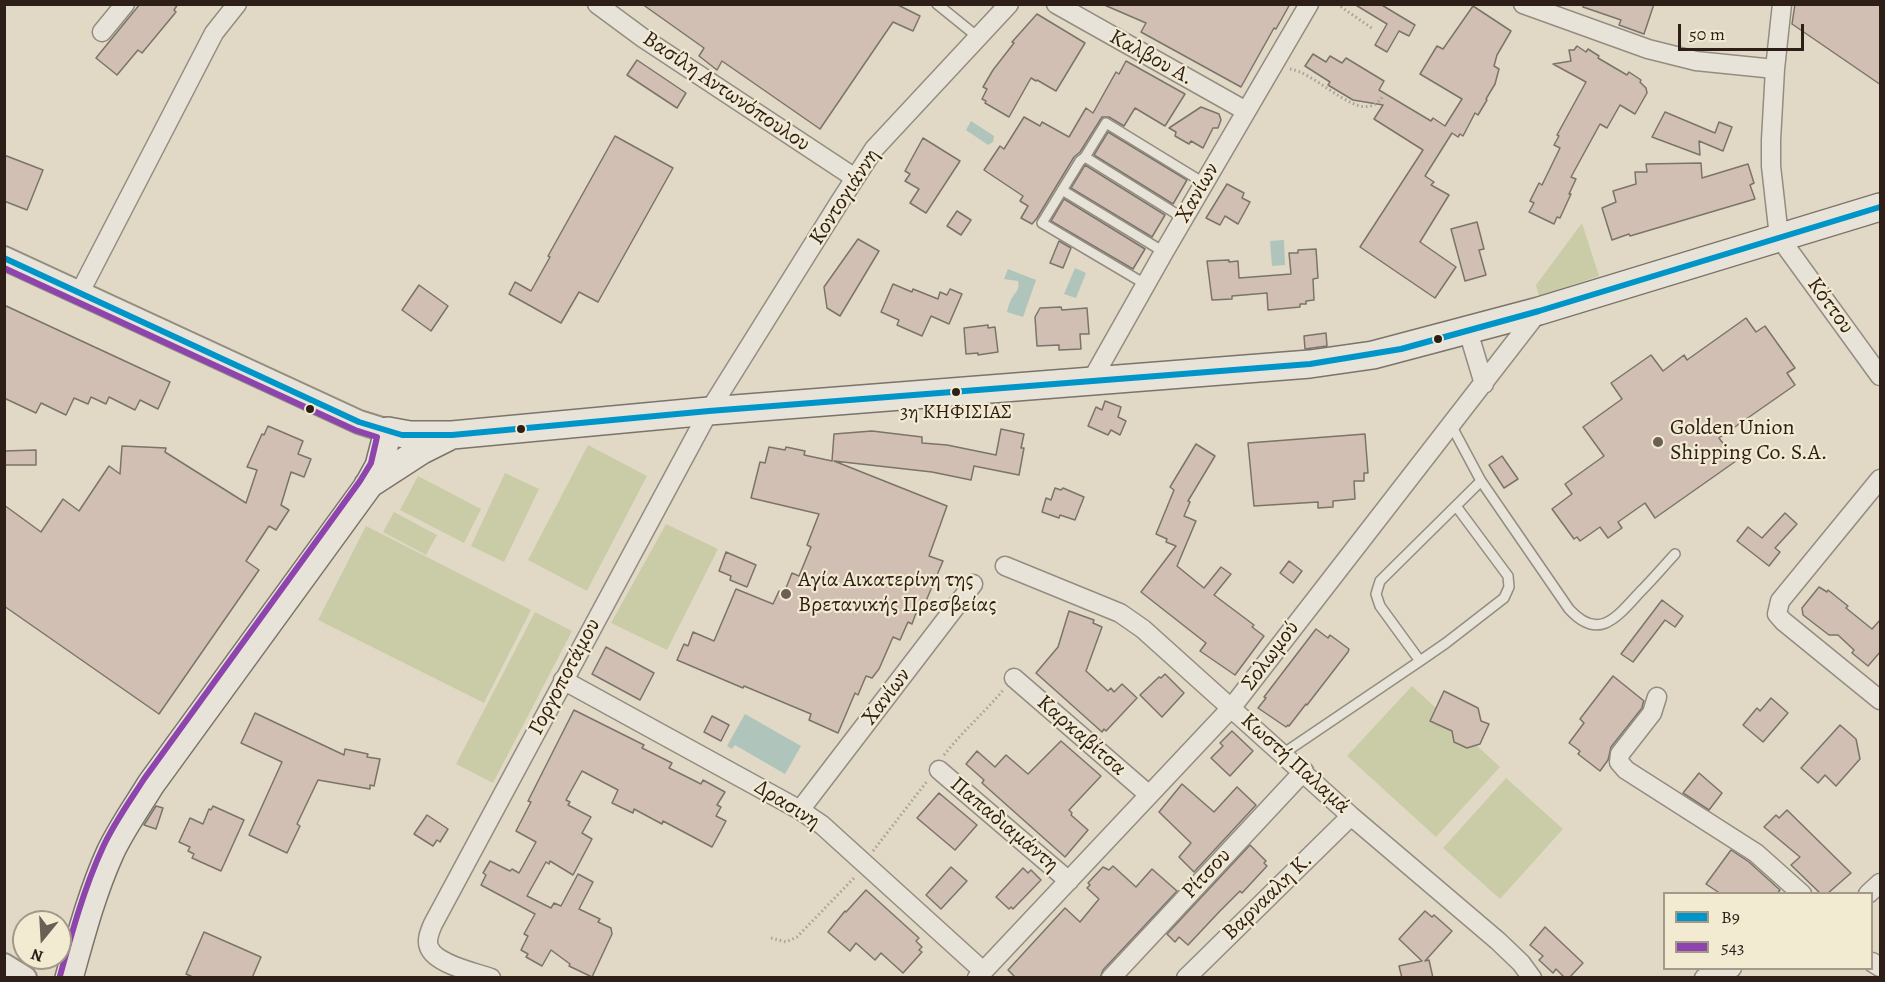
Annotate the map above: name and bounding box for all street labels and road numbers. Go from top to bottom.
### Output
street label: Καλβου Α. [1104,24,1198,92]
street label: Βασίλη Αντωνόπουλου [637,26,815,158]
street label: Κοντογιάννη [804,144,886,250]
street label: Χανίων [1170,158,1226,228]
street label: Κόττου [1801,273,1859,339]
street label: Γοργοποτάμου [523,614,607,740]
street label: Σολωμού [1236,616,1306,696]
street label: Χανίων [857,663,917,731]
street label: Καρκαβίτσα [1031,690,1131,782]
street label: Κωστή Παλαμά [1235,708,1355,820]
street label: Παπαδιαμάντη [944,772,1064,878]
street label: Δρασινη [749,775,825,835]
street label: Ρίτσου [1177,843,1237,905]
street label: Βαρνααλη Κ. [1218,848,1318,946]

